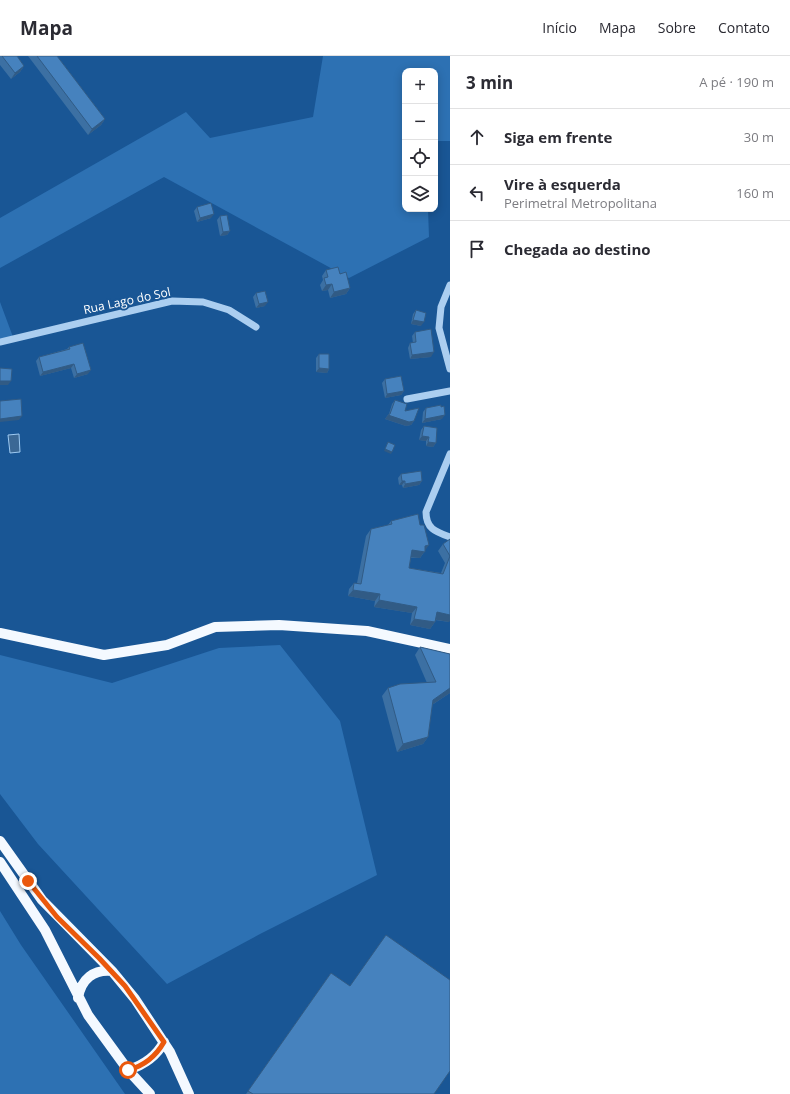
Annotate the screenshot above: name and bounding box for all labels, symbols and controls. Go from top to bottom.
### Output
text: Mapa [20,15,73,41]
text: Início [542,18,577,37]
text: Mapa [599,18,636,37]
text: Sobre [658,18,696,37]
text: Contato [718,18,770,37]
map controls [402,68,438,212]
button: + [402,68,438,104]
text: 3 min [466,71,513,94]
text: A pé · 190 m [699,73,774,91]
button: − [402,104,438,140]
icon: ahead [466,126,488,148]
text: Siga em frente [504,127,612,147]
text: 30 m [744,128,774,146]
button: locate [402,140,438,176]
text: Vire à esquerda [504,174,621,194]
button: layers [402,176,438,212]
icon: left [466,182,488,204]
text: 160 m [736,184,774,202]
text: Perimetral Metropolitana [504,194,657,212]
icon: arrive [466,238,488,260]
text: Chegada ao destino [504,239,651,259]
street label: Rua Lago do Sol [82,283,172,318]
route end [19,872,37,890]
route start [119,1061,137,1079]

